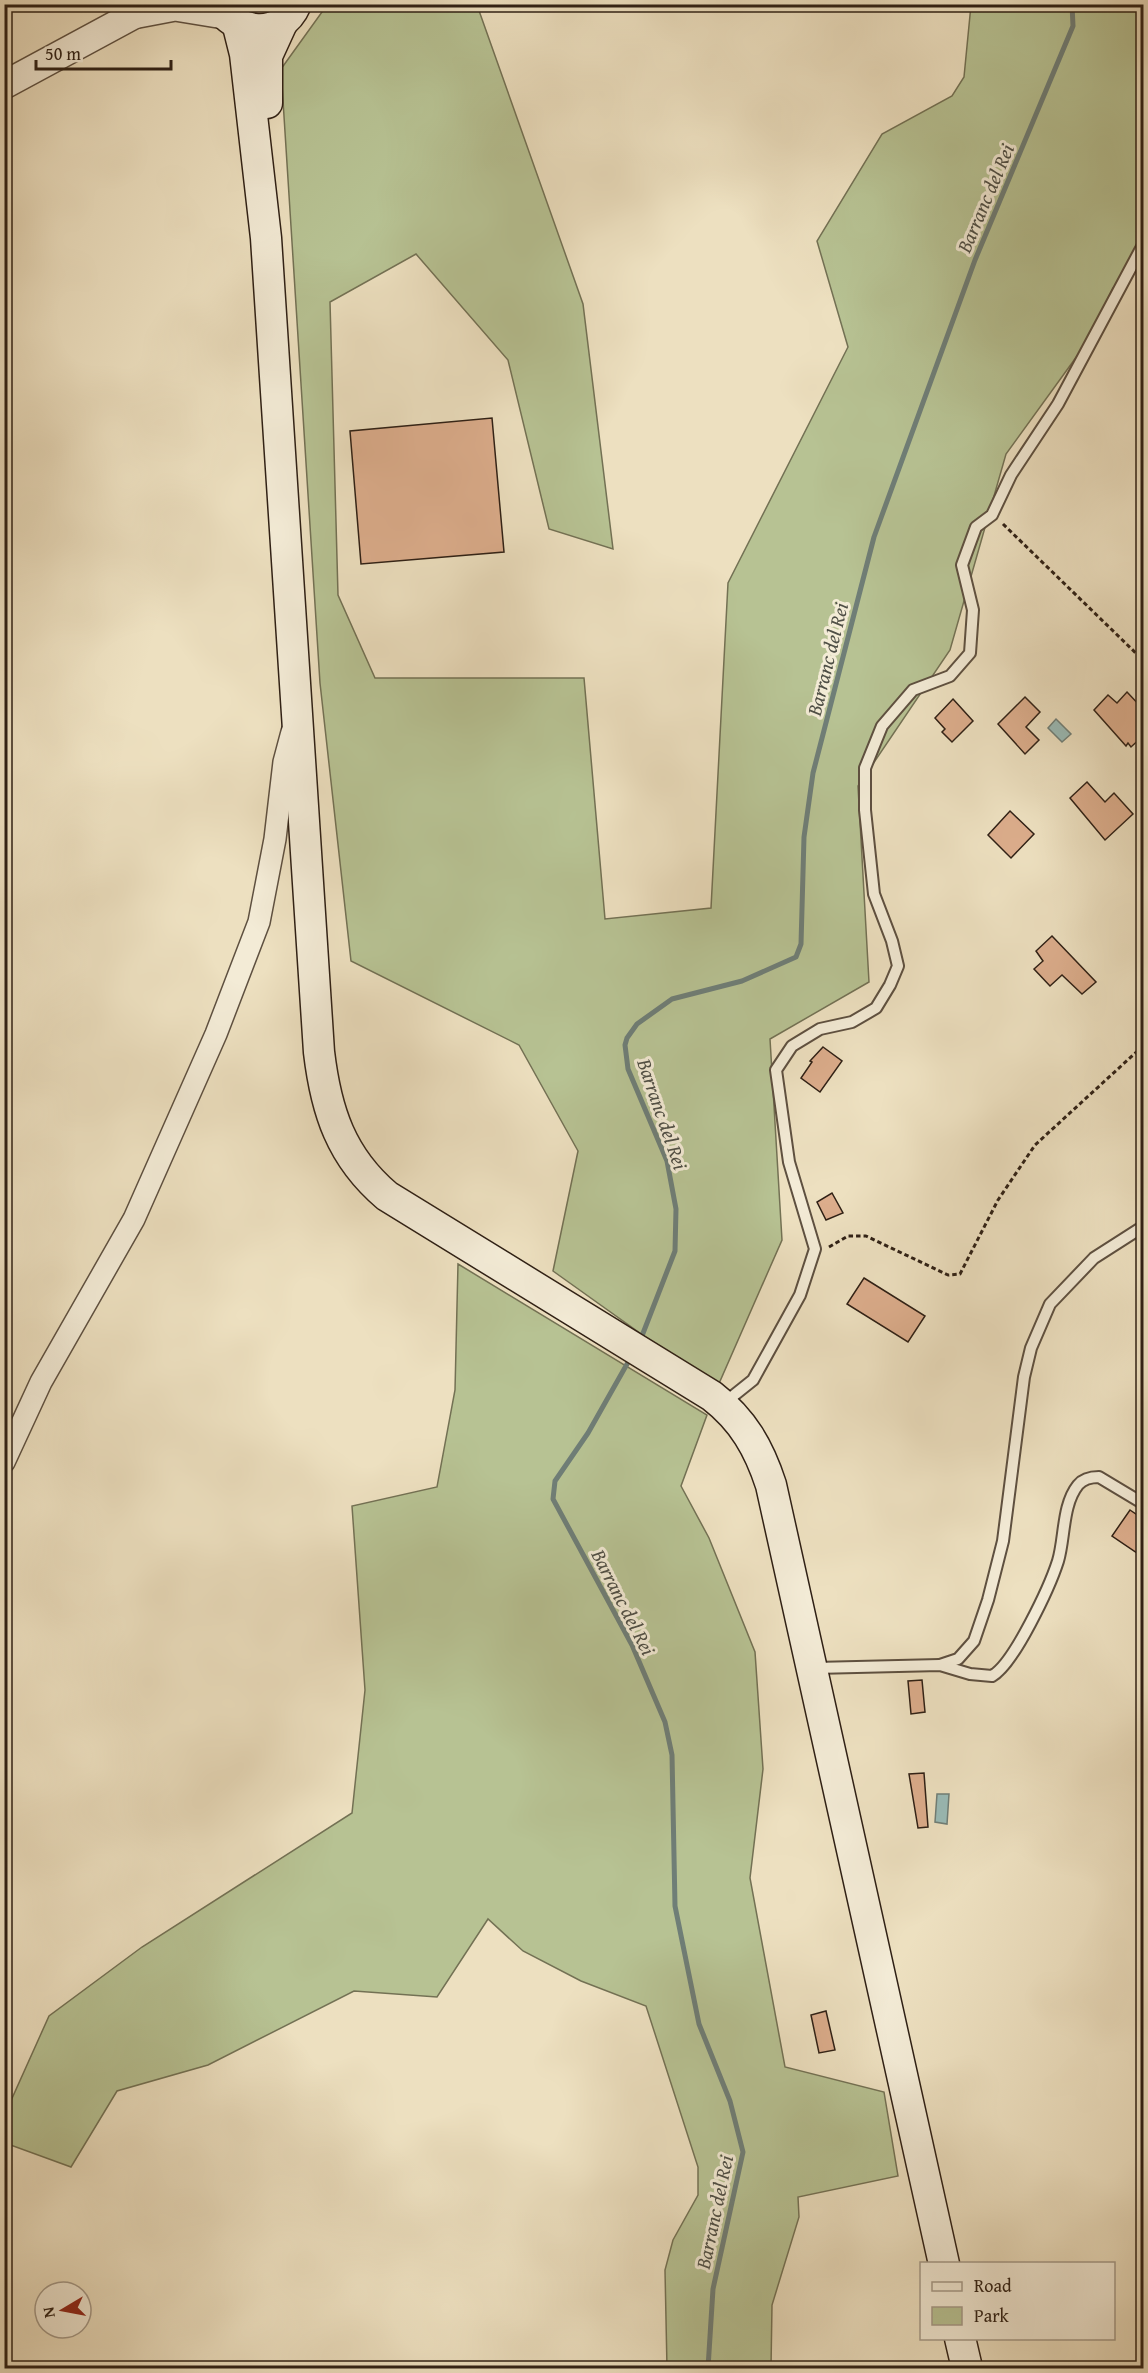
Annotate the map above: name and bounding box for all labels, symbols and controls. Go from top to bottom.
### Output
scale bar [36,33,171,71]
text: 50 m [45,40,81,67]
water label: Barranc del Rei [949,139,1021,258]
water label: Barranc del Rei [799,599,855,720]
water label: Barranc del Rei [630,1054,696,1173]
water label: Barranc del Rei [584,1543,663,1660]
water label: Barranc del Rei [688,2152,740,2273]
legend [920,2262,1115,2340]
text: Road [974,2272,1012,2299]
north arrow [33,2280,93,2340]
text: Park [974,2302,1010,2329]
text: N [35,2305,61,2320]

